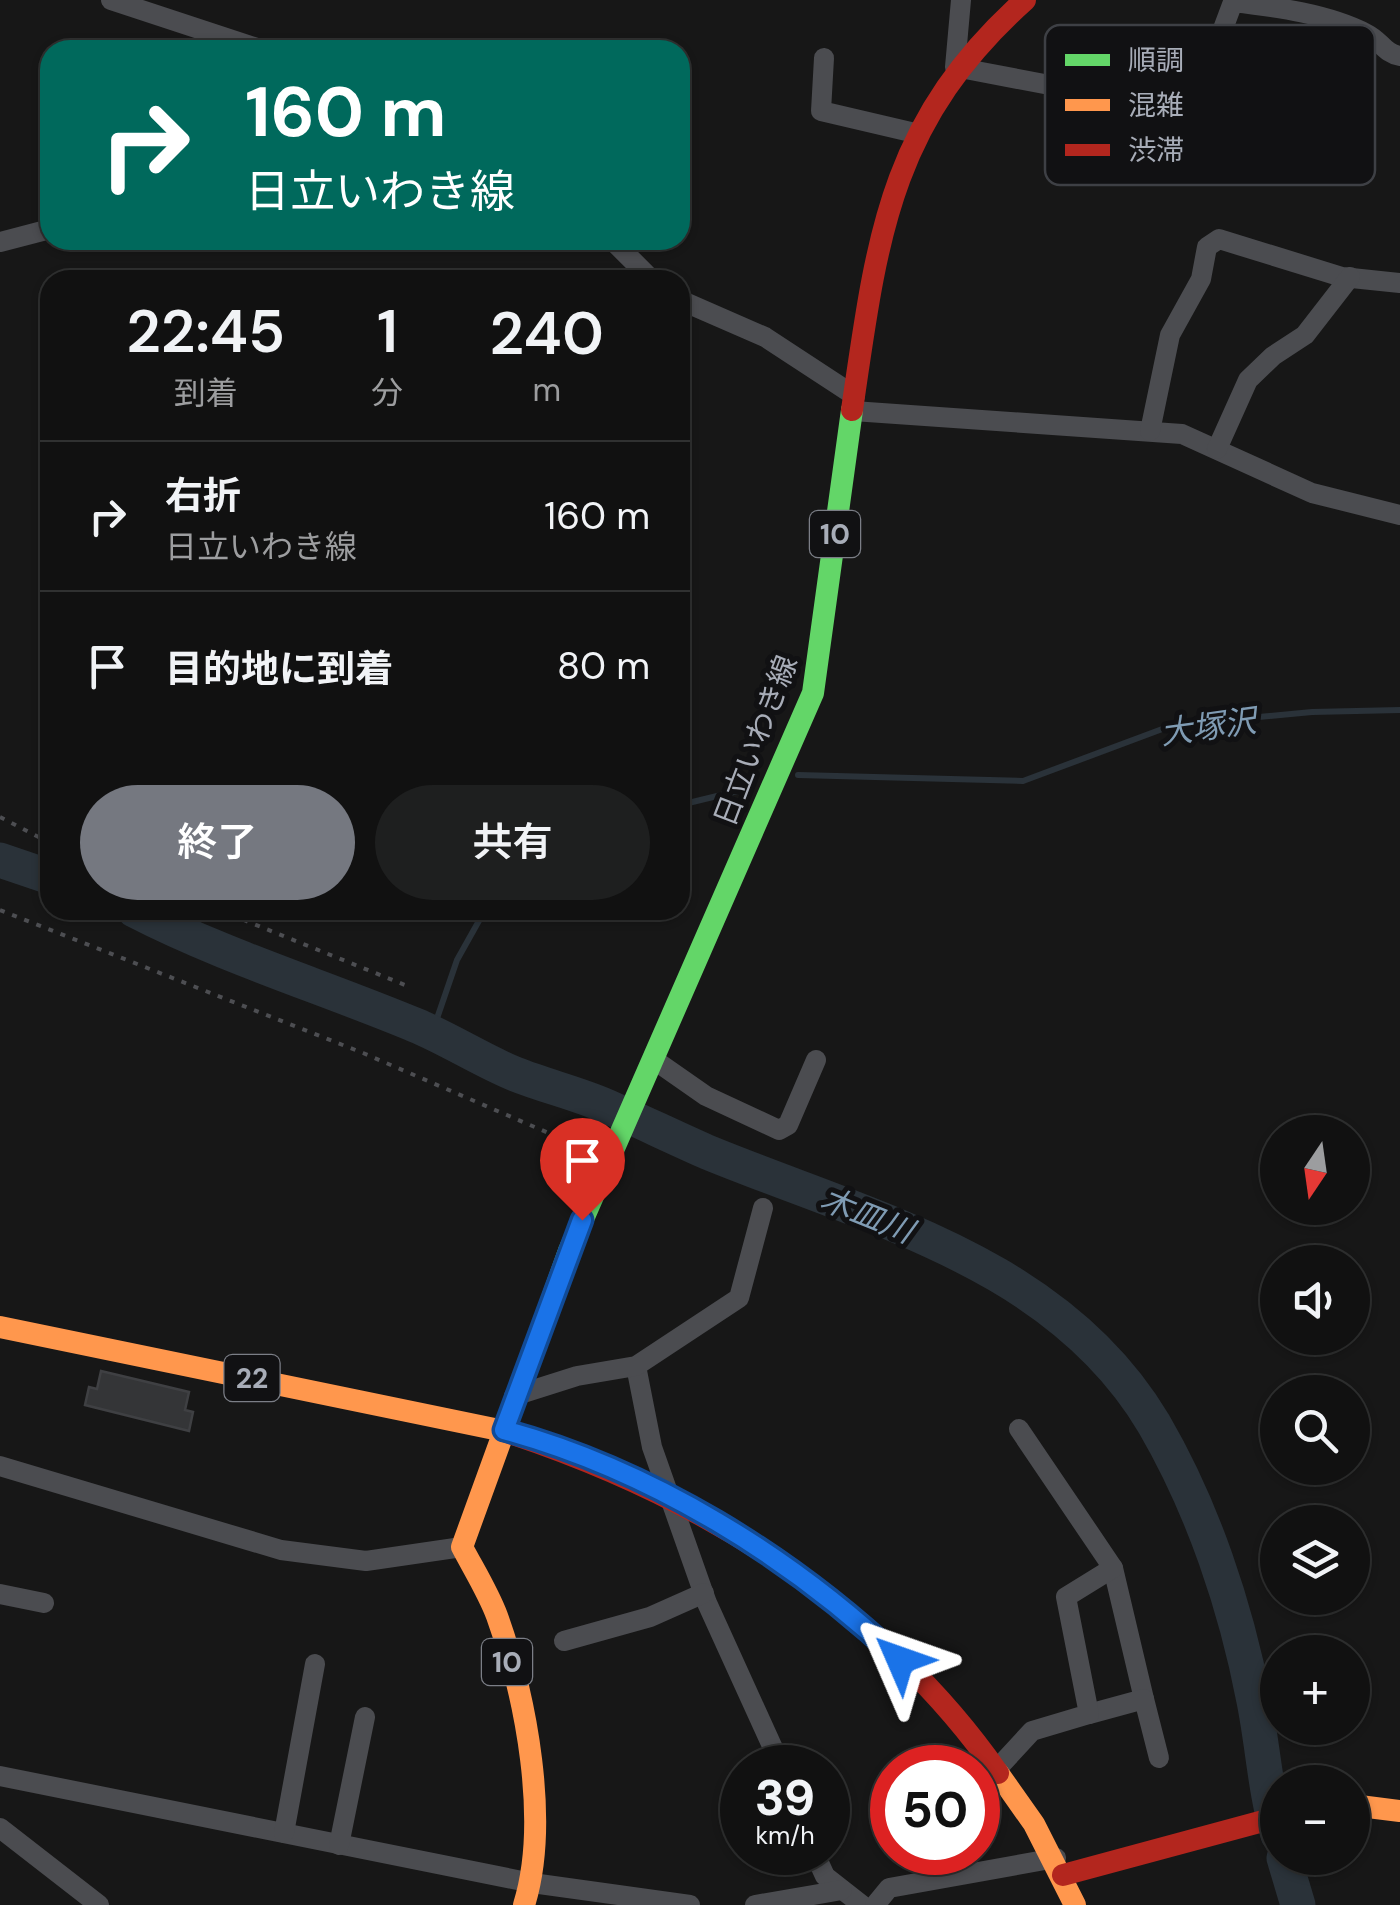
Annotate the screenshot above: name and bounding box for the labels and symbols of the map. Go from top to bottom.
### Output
legend [1045,25,1375,185]
text: 順調 [1128,42,1184,79]
text: 混雑 [1128,87,1184,124]
text: 渋滞 [1128,132,1184,169]
road number: 10 [810,511,860,557]
street label: 日立いわき線 [705,650,806,832]
water label: 大塚沢 [1158,699,1262,754]
north arrow [1260,1115,1370,1225]
pin [540,1118,625,1221]
water label: 木皿川 [815,1178,922,1254]
road number: 22 [224,1355,280,1401]
position arrow [848,1608,952,1712]
road number: 10 [482,1639,532,1685]
speed limit sign: 50 [870,1745,1000,1875]

